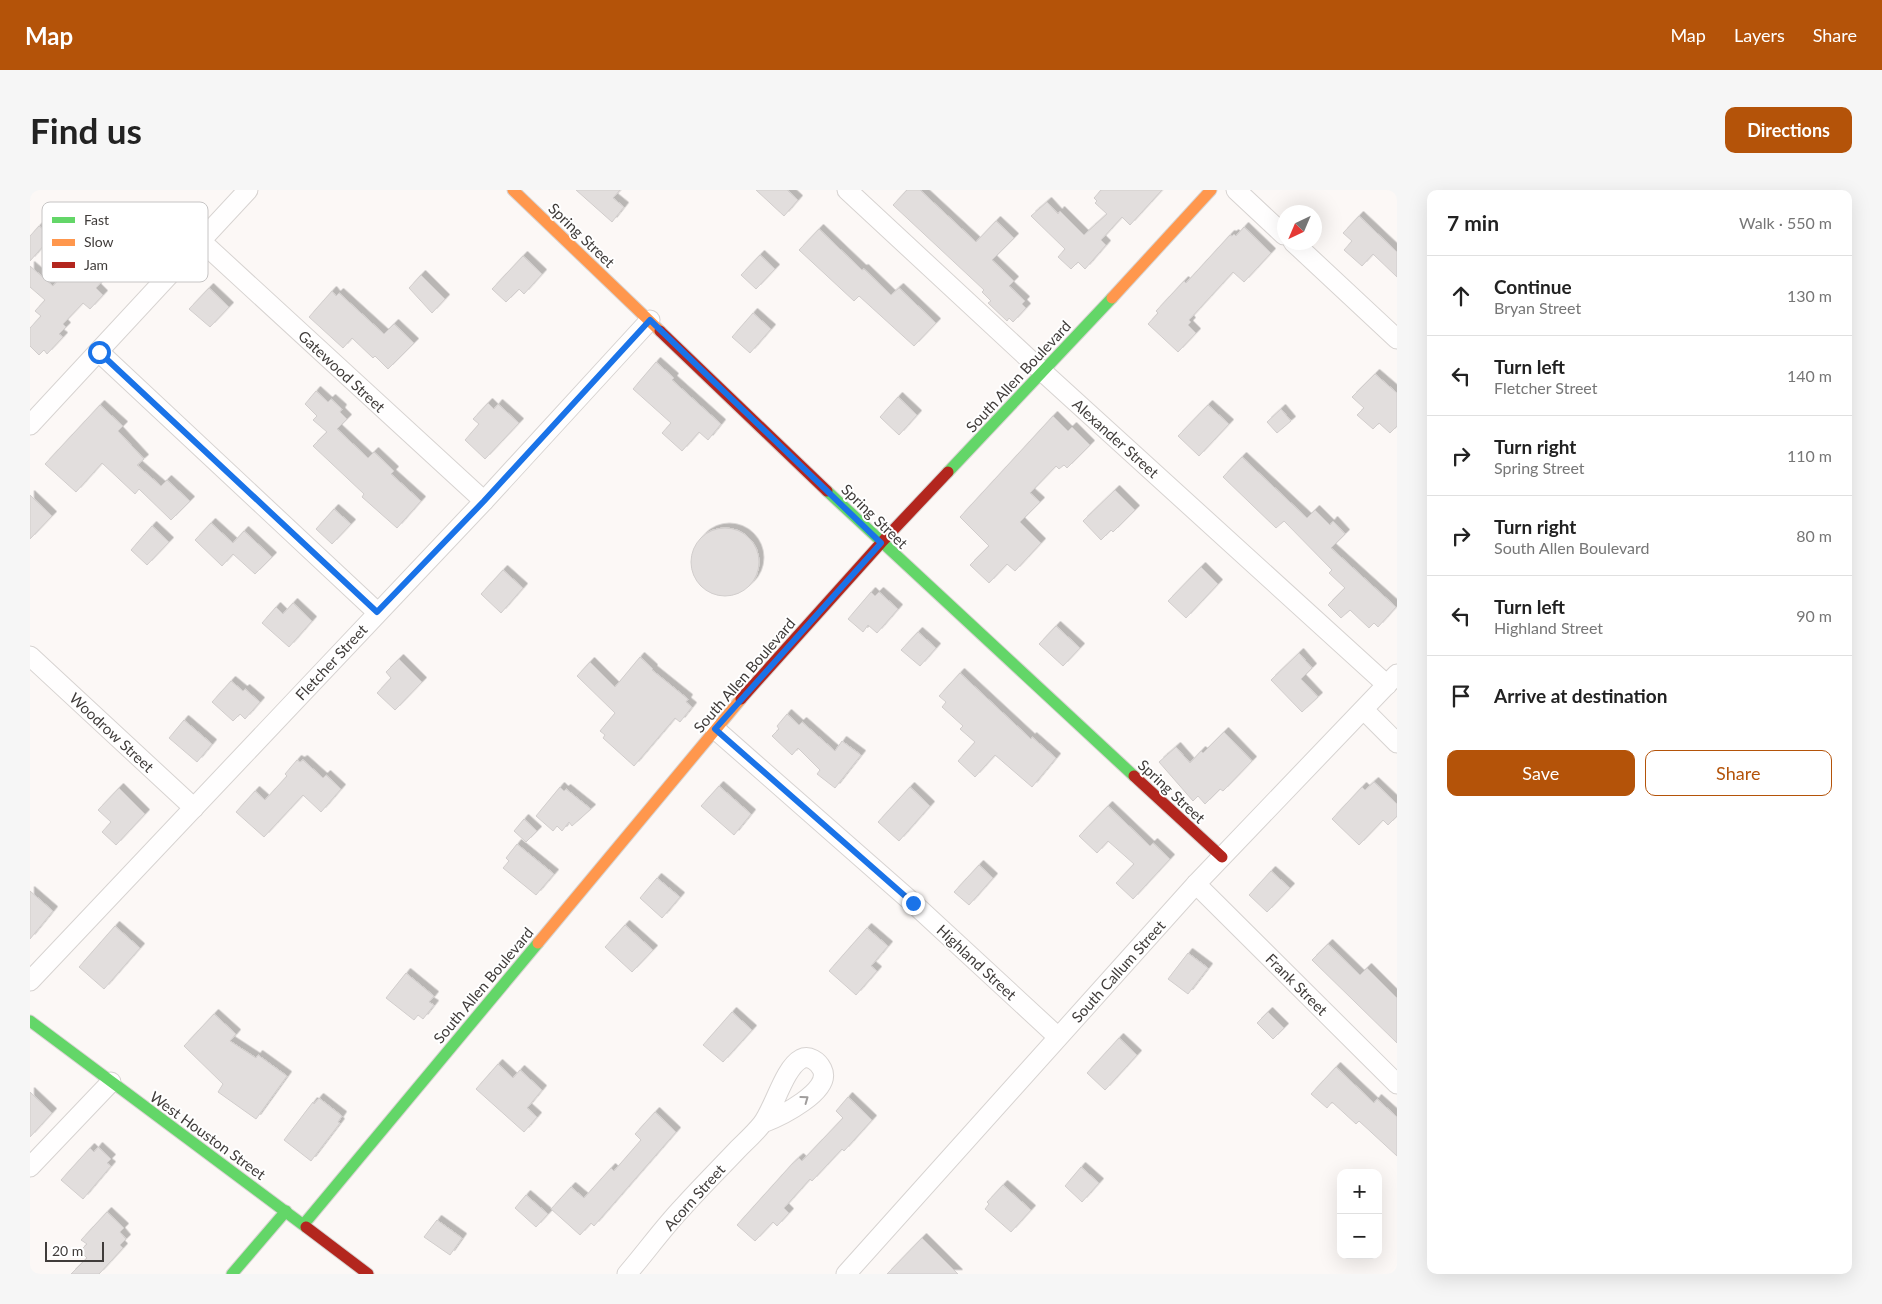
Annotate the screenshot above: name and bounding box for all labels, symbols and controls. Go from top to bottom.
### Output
text: Map [25,21,73,50]
text: Map [1670,24,1706,46]
text: Layers [1734,24,1785,46]
text: Share [1813,24,1857,46]
button: Directions [1725,107,1852,153]
text: Find us [30,109,142,151]
street label: Spring Street [545,199,619,271]
legend [42,202,208,282]
north arrow [1277,205,1322,250]
text: 7 min [1447,210,1499,235]
text: Fast [84,211,109,228]
text: Walk · 550 m [1739,213,1832,232]
text: Slow [84,233,114,250]
text: Jam [84,256,108,273]
text: Continue [1494,275,1572,298]
icon: ahead [1447,282,1475,310]
text: 130 m [1787,286,1832,305]
text: Bryan Street [1494,298,1581,317]
street label: South Allen Boulevard [962,317,1074,435]
street label: Gatewood Street [295,326,389,416]
route start [88,341,111,364]
text: Turn left [1494,355,1565,378]
icon: left [1447,362,1475,390]
text: 140 m [1787,366,1832,385]
text: Fletcher Street [1494,378,1598,397]
street label: Alexander Street [1069,395,1163,482]
text: Turn right [1494,435,1576,458]
icon: right [1447,442,1475,470]
text: 110 m [1787,446,1832,465]
text: Spring Street [1494,458,1585,477]
street label: Spring Street [838,480,912,552]
text: Turn right [1494,515,1576,538]
icon: right [1447,522,1475,550]
text: 80 m [1796,526,1832,545]
text: South Allen Boulevard [1494,538,1649,557]
text: Turn left [1494,595,1565,618]
icon: left [1447,602,1475,630]
text: 90 m [1796,606,1832,625]
street label: South Allen Boulevard [689,614,799,736]
text: Highland Street [1494,618,1603,637]
street label: Fletcher Street [291,620,371,704]
icon: arrive [1447,682,1475,710]
text: Arrive at destination [1494,684,1667,707]
street label: Woodrow Street [66,688,158,776]
button: Save [1447,750,1635,796]
button: Share [1645,750,1832,796]
street label: Spring Street [1135,755,1210,827]
route end [902,892,925,915]
street label: South Callum Street [1067,916,1169,1026]
street label: Highland Street [933,921,1021,1004]
street label: South Allen Boulevard [429,923,537,1047]
street label: Frank Street [1262,949,1332,1019]
street label: West Houston Street [147,1087,270,1183]
one-way arrow [799,1096,809,1105]
street label: Acorn Street [660,1160,729,1234]
map controls [1337,1169,1382,1259]
button: + [1337,1169,1382,1214]
button: − [1337,1214,1382,1259]
scale bar [45,1239,104,1262]
text: 20 m [52,1242,83,1259]

